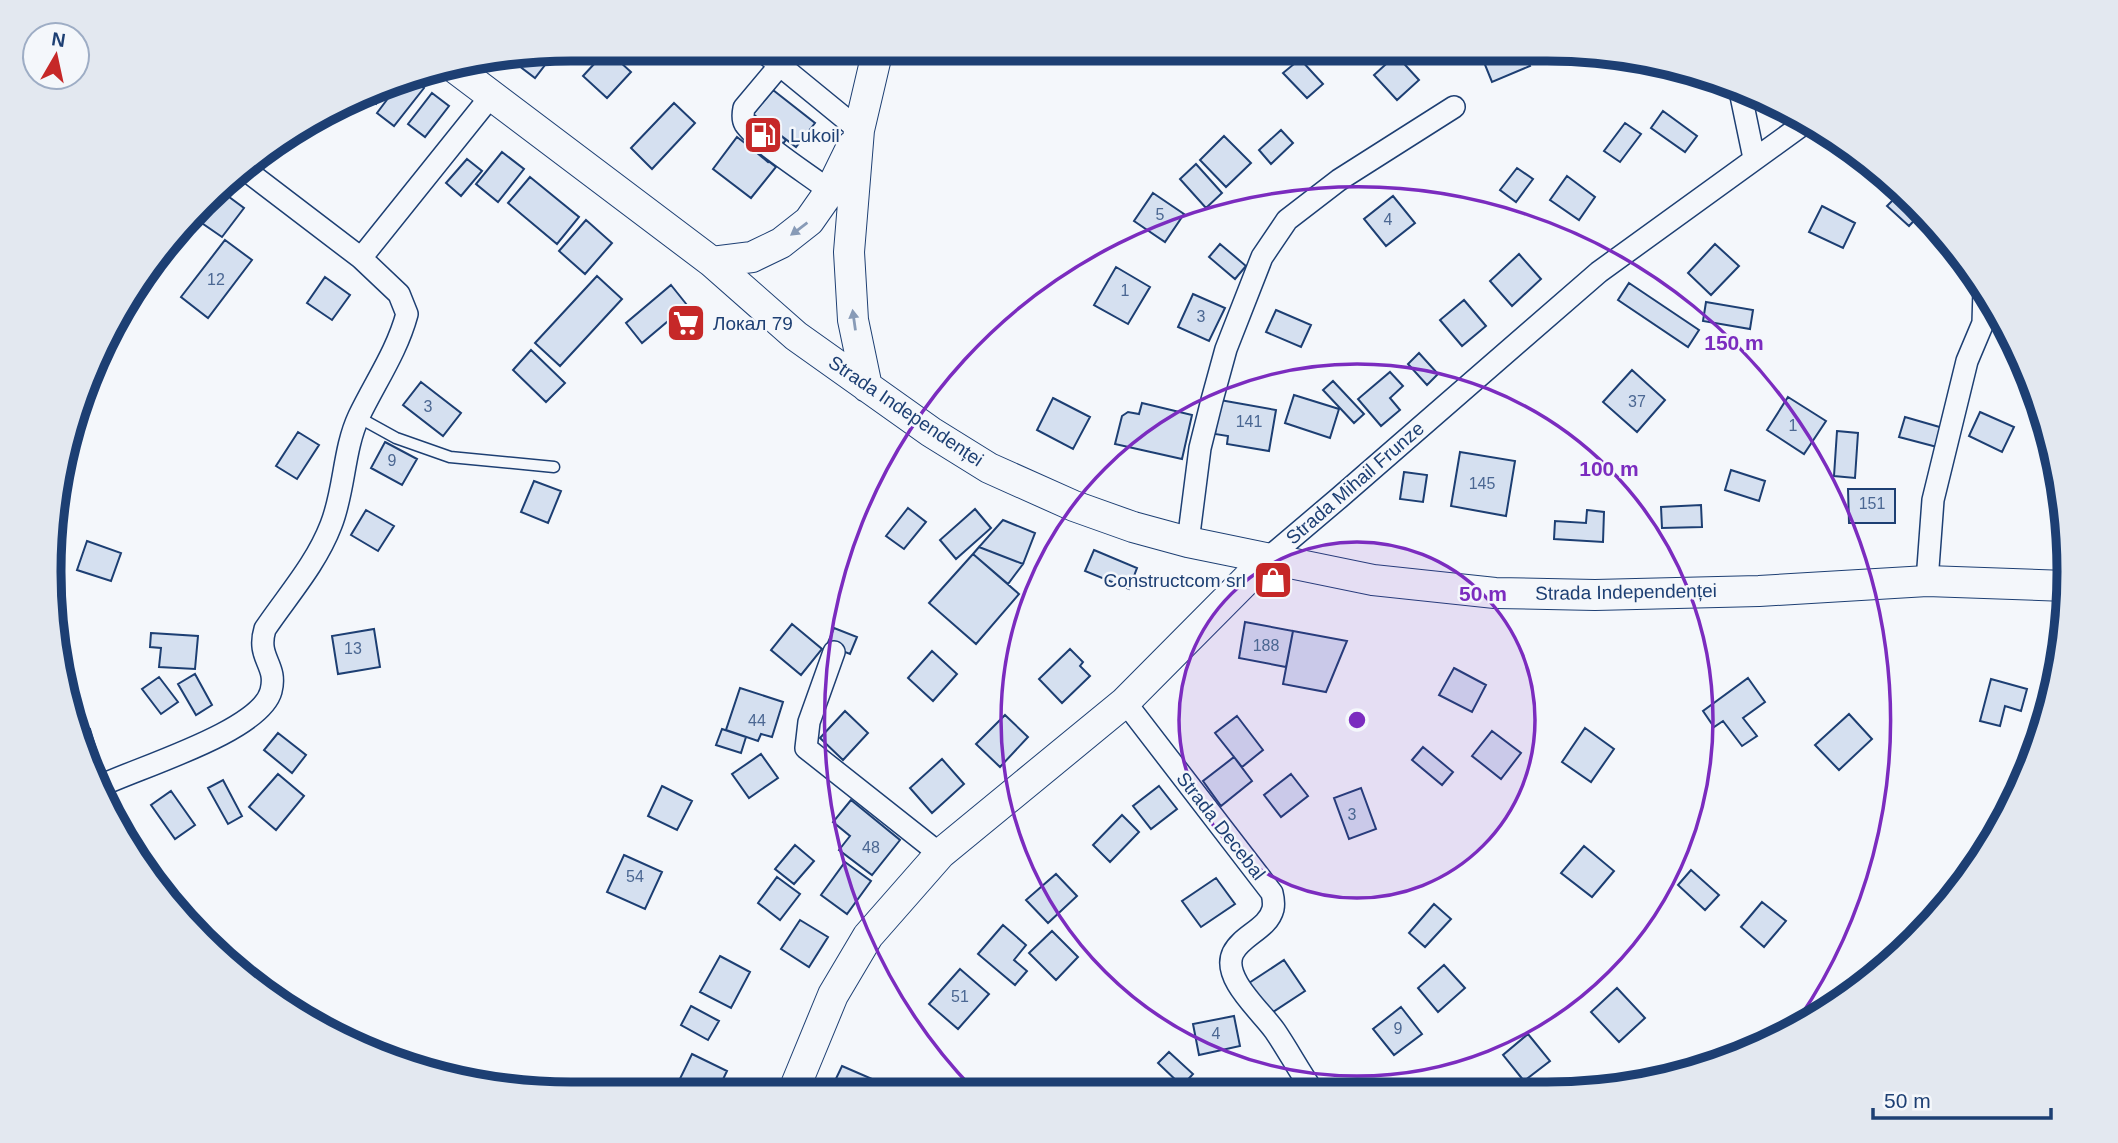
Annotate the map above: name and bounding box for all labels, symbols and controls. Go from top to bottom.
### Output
north arrow [21,21,91,91]
text: N [50,28,67,51]
fuel station icon: Lukoil [742,114,784,156]
place label: Lukoil [790,125,840,146]
house number: 5 [1156,206,1165,223]
house number: 4 [1384,211,1393,228]
one-way arrow [790,222,808,236]
house number: 12 [207,271,225,288]
house number: 1 [1121,282,1130,299]
supermarket icon: Локал 79 [665,302,707,344]
house number: 3 [1197,308,1206,325]
one-way arrow [848,309,859,331]
place label: Локал 79 [713,313,793,334]
text: 150 m [1704,331,1764,354]
street label: Strada Independenței [825,351,987,471]
house number: 37 [1628,393,1646,410]
house number: 3 [424,398,433,415]
house number: 141 [1236,413,1262,430]
house number: 1 [1789,417,1798,434]
street label: Strada Mihail Frunze [1282,418,1428,548]
house number: 9 [388,452,397,469]
text: 100 m [1579,457,1639,480]
house number: 145 [1469,475,1495,492]
house number: 151 [1859,495,1885,512]
shop icon: Constructcom srl [1252,559,1294,601]
place label: Constructcom srl [1103,570,1246,591]
street label: Strada Independenței [1535,580,1717,604]
text: 50 m [1459,582,1507,605]
house number: 188 [1253,637,1279,654]
house number: 13 [344,640,362,657]
centre of rings [1345,708,1369,732]
house number: 44 [748,712,766,729]
street label: Strada Decebal [1172,768,1270,884]
house number: 3 [1348,806,1357,823]
house number: 48 [862,839,880,856]
house number: 54 [626,868,644,885]
house number: 51 [951,988,969,1005]
house number: 9 [1394,1020,1403,1037]
house number: 4 [1212,1025,1221,1042]
scale bar [1873,1076,2052,1120]
text: 50 m [1884,1089,1931,1112]

